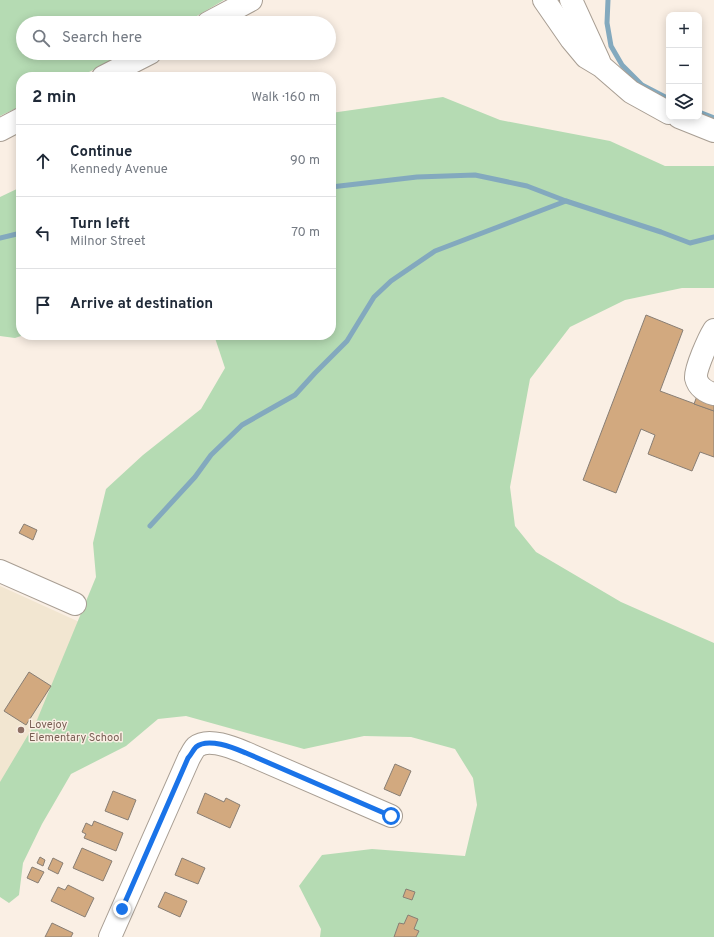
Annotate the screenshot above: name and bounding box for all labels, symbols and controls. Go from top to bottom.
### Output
map controls [666,12,702,120]
button: + [666,12,702,48]
search box [16,16,336,60]
icon: search [30,27,52,49]
text: Search here [62,29,142,48]
button: − [666,48,702,84]
button: layers [666,84,702,120]
text: 2 min [32,87,76,109]
text: Walk · 160 m [251,90,320,106]
text: Continue [70,143,132,162]
icon: ahead [32,150,54,172]
text: 90 m [290,153,320,169]
text: Kennedy Avenue [70,162,168,178]
text: Turn left [70,215,130,234]
icon: left [32,222,54,244]
text: 70 m [291,225,320,241]
text: Milnor Street [70,234,146,250]
icon: arrive [32,294,54,316]
text: Arrive at destination [70,295,213,314]
place label: Lovejoy Elementary School [29,718,122,745]
marker: Lovejoy Elementary School [16,725,26,735]
route start [382,807,400,825]
route end [113,900,131,918]

